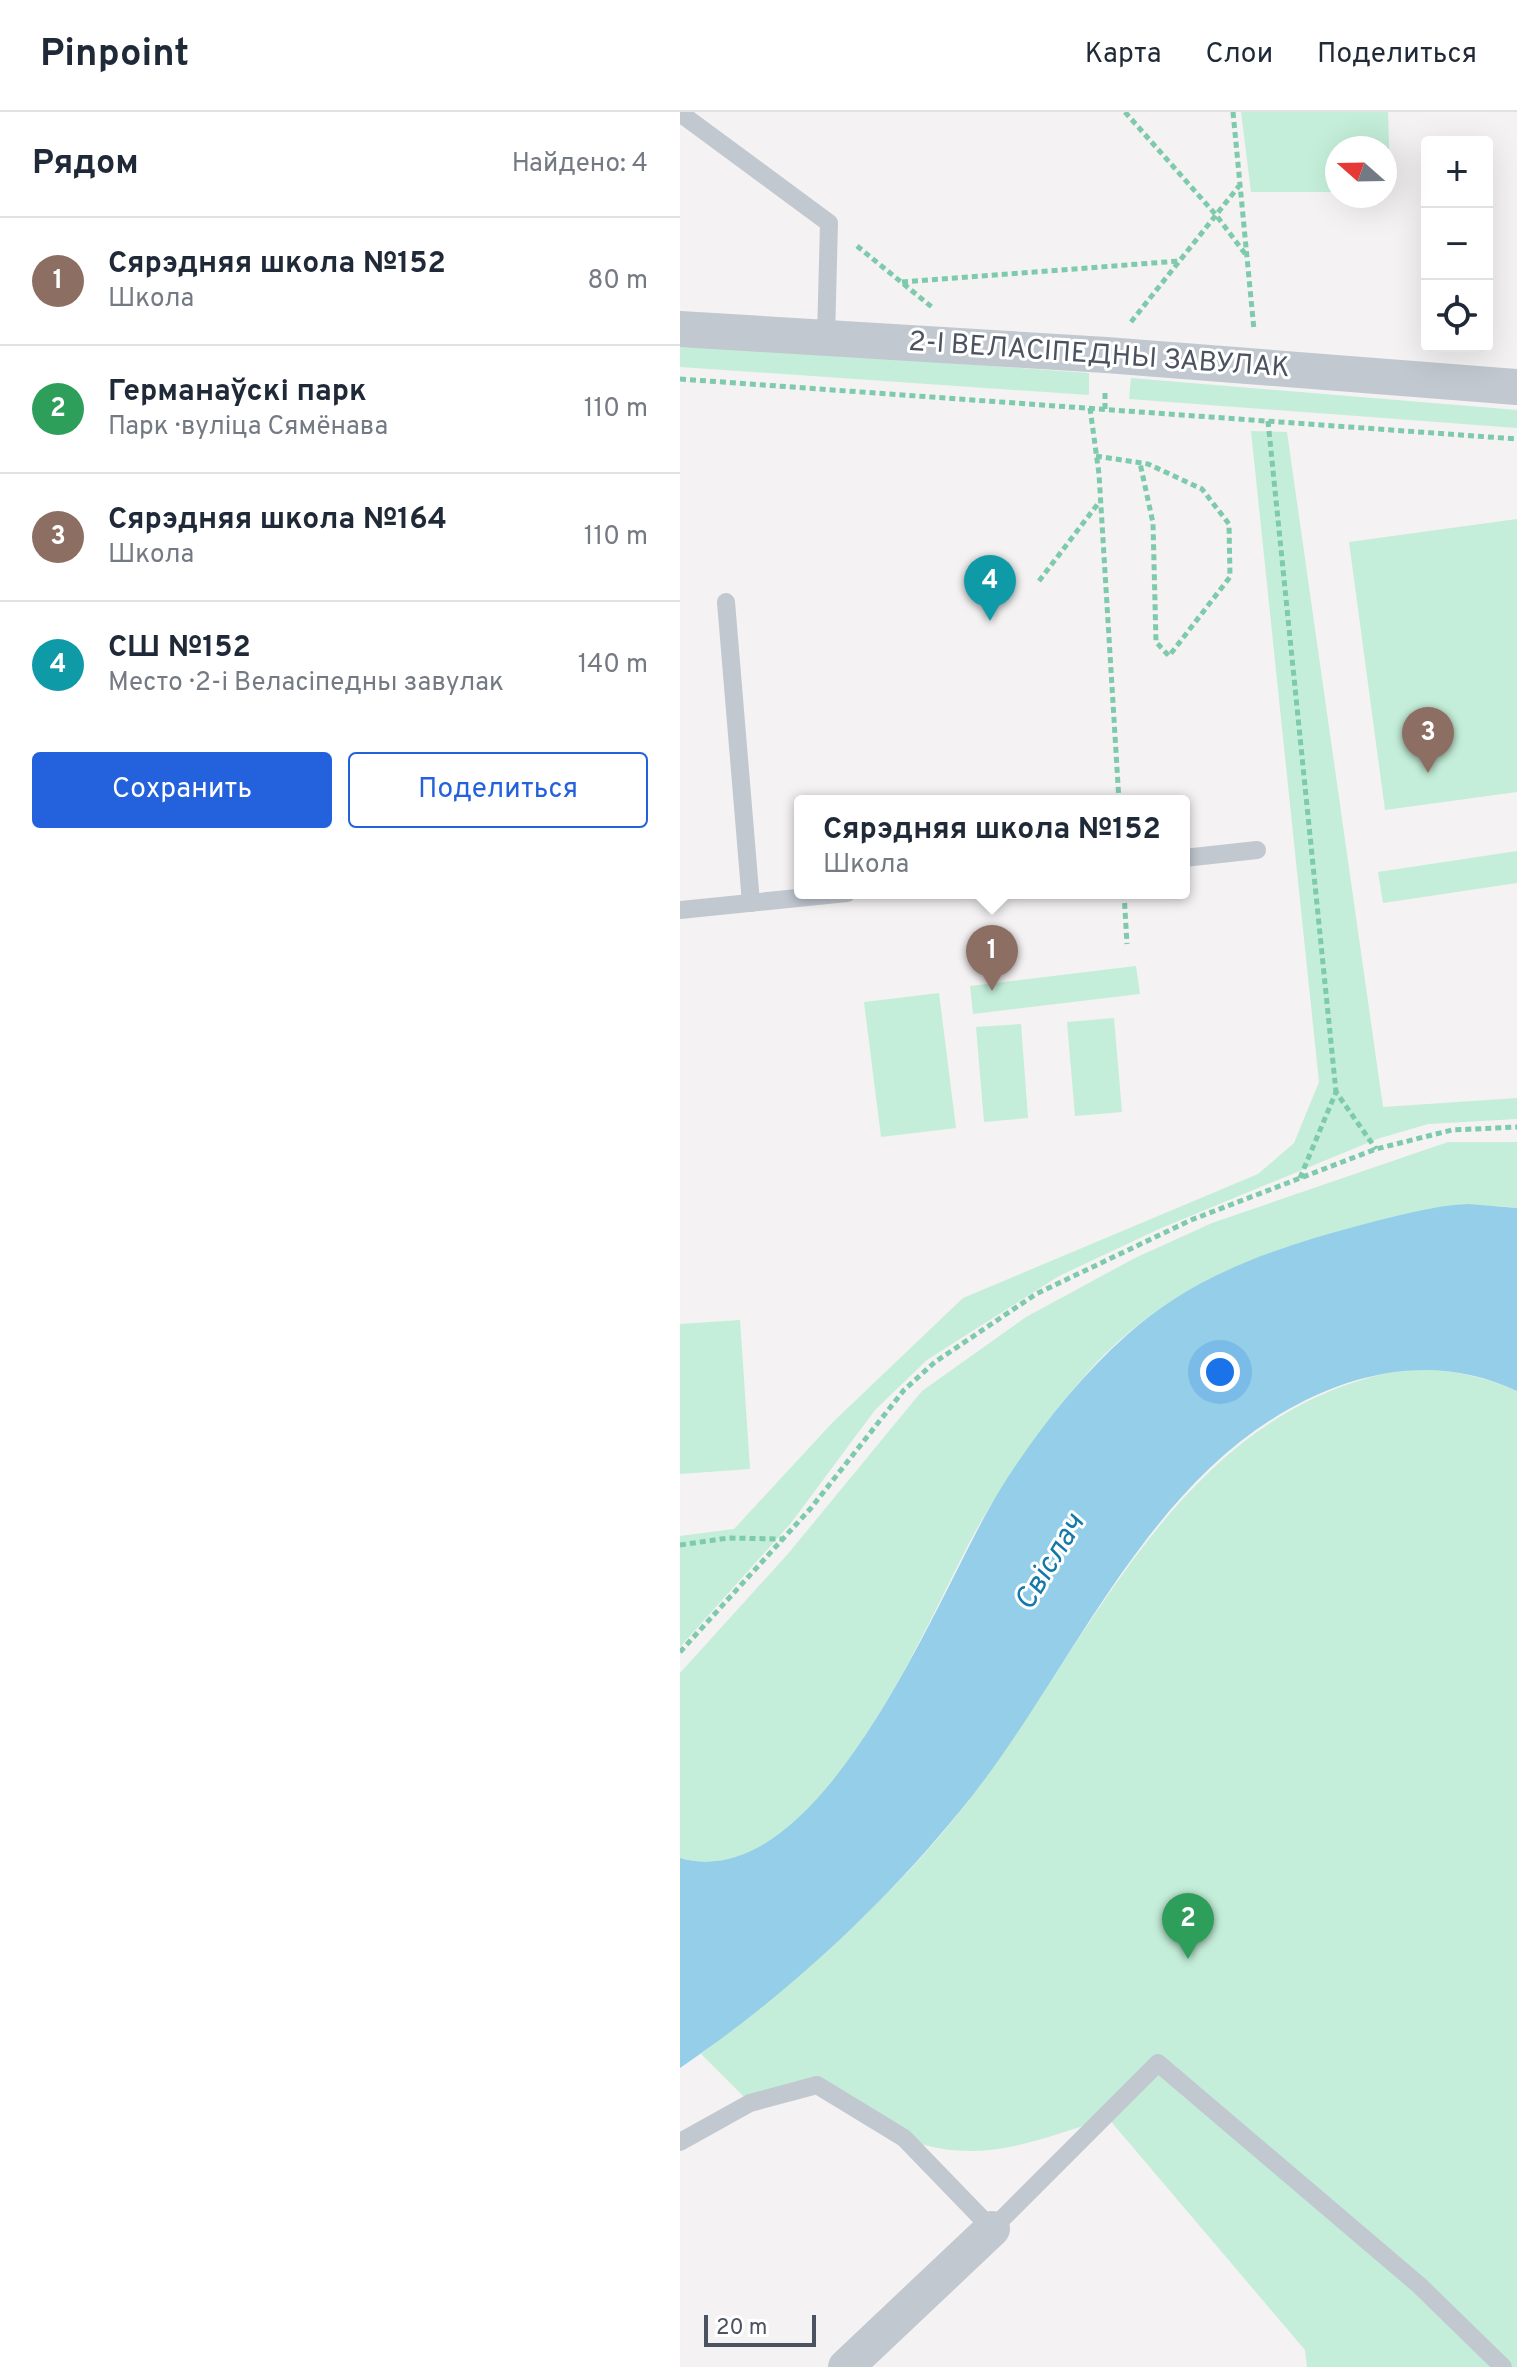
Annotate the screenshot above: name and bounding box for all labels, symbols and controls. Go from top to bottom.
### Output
text: Pinpoint [40,31,189,80]
text: Карта [1085,37,1161,73]
text: Слои [1205,37,1273,73]
text: Поделиться [1317,37,1477,73]
north arrow [1325,136,1397,208]
map controls [1421,136,1493,352]
button: + [1421,136,1493,208]
text: Рядом [32,143,139,186]
text: Найдено: 4 [512,148,648,181]
button: − [1421,208,1493,280]
text: Сярэдняя школа №152 [108,246,446,283]
text: 1 [53,265,63,298]
text: 80 m [588,265,648,298]
button: locate [1421,280,1493,352]
text: Школа [108,283,194,316]
street label: 2-І ВЕЛАСІПЕДНЫ ЗАВУЛАК [907,325,1291,387]
text: Германаўскі парк [108,374,367,411]
text: 2 [50,393,66,426]
text: 110 m [584,393,648,426]
text: Парк · вуліца Сямёнава [108,411,388,444]
text: Сярэдняя школа №164 [108,502,447,539]
text: 3 [50,521,66,554]
text: 110 m [584,521,648,554]
text: Школа [108,539,194,572]
pin: 4 [964,555,1016,621]
text: СШ №152 [108,630,251,667]
text: 4 [50,649,66,682]
text: 140 m [578,649,648,682]
text: Место · 2-і Веласіпедны завулак [108,667,504,700]
pin: 3 [1402,707,1454,773]
button: Сохранить [32,752,332,828]
button: Поделиться [348,752,648,828]
popup [794,795,1190,899]
text: Сярэдняя школа №152 [823,812,1161,849]
text: Школа [823,849,909,882]
pin: 1 [966,925,1018,991]
your location [1200,1352,1240,1392]
water label: Свіслач [1008,1507,1095,1618]
pin: 2 [1162,1893,1214,1959]
scale bar [704,2311,816,2347]
text: 20 m [716,2315,767,2342]

